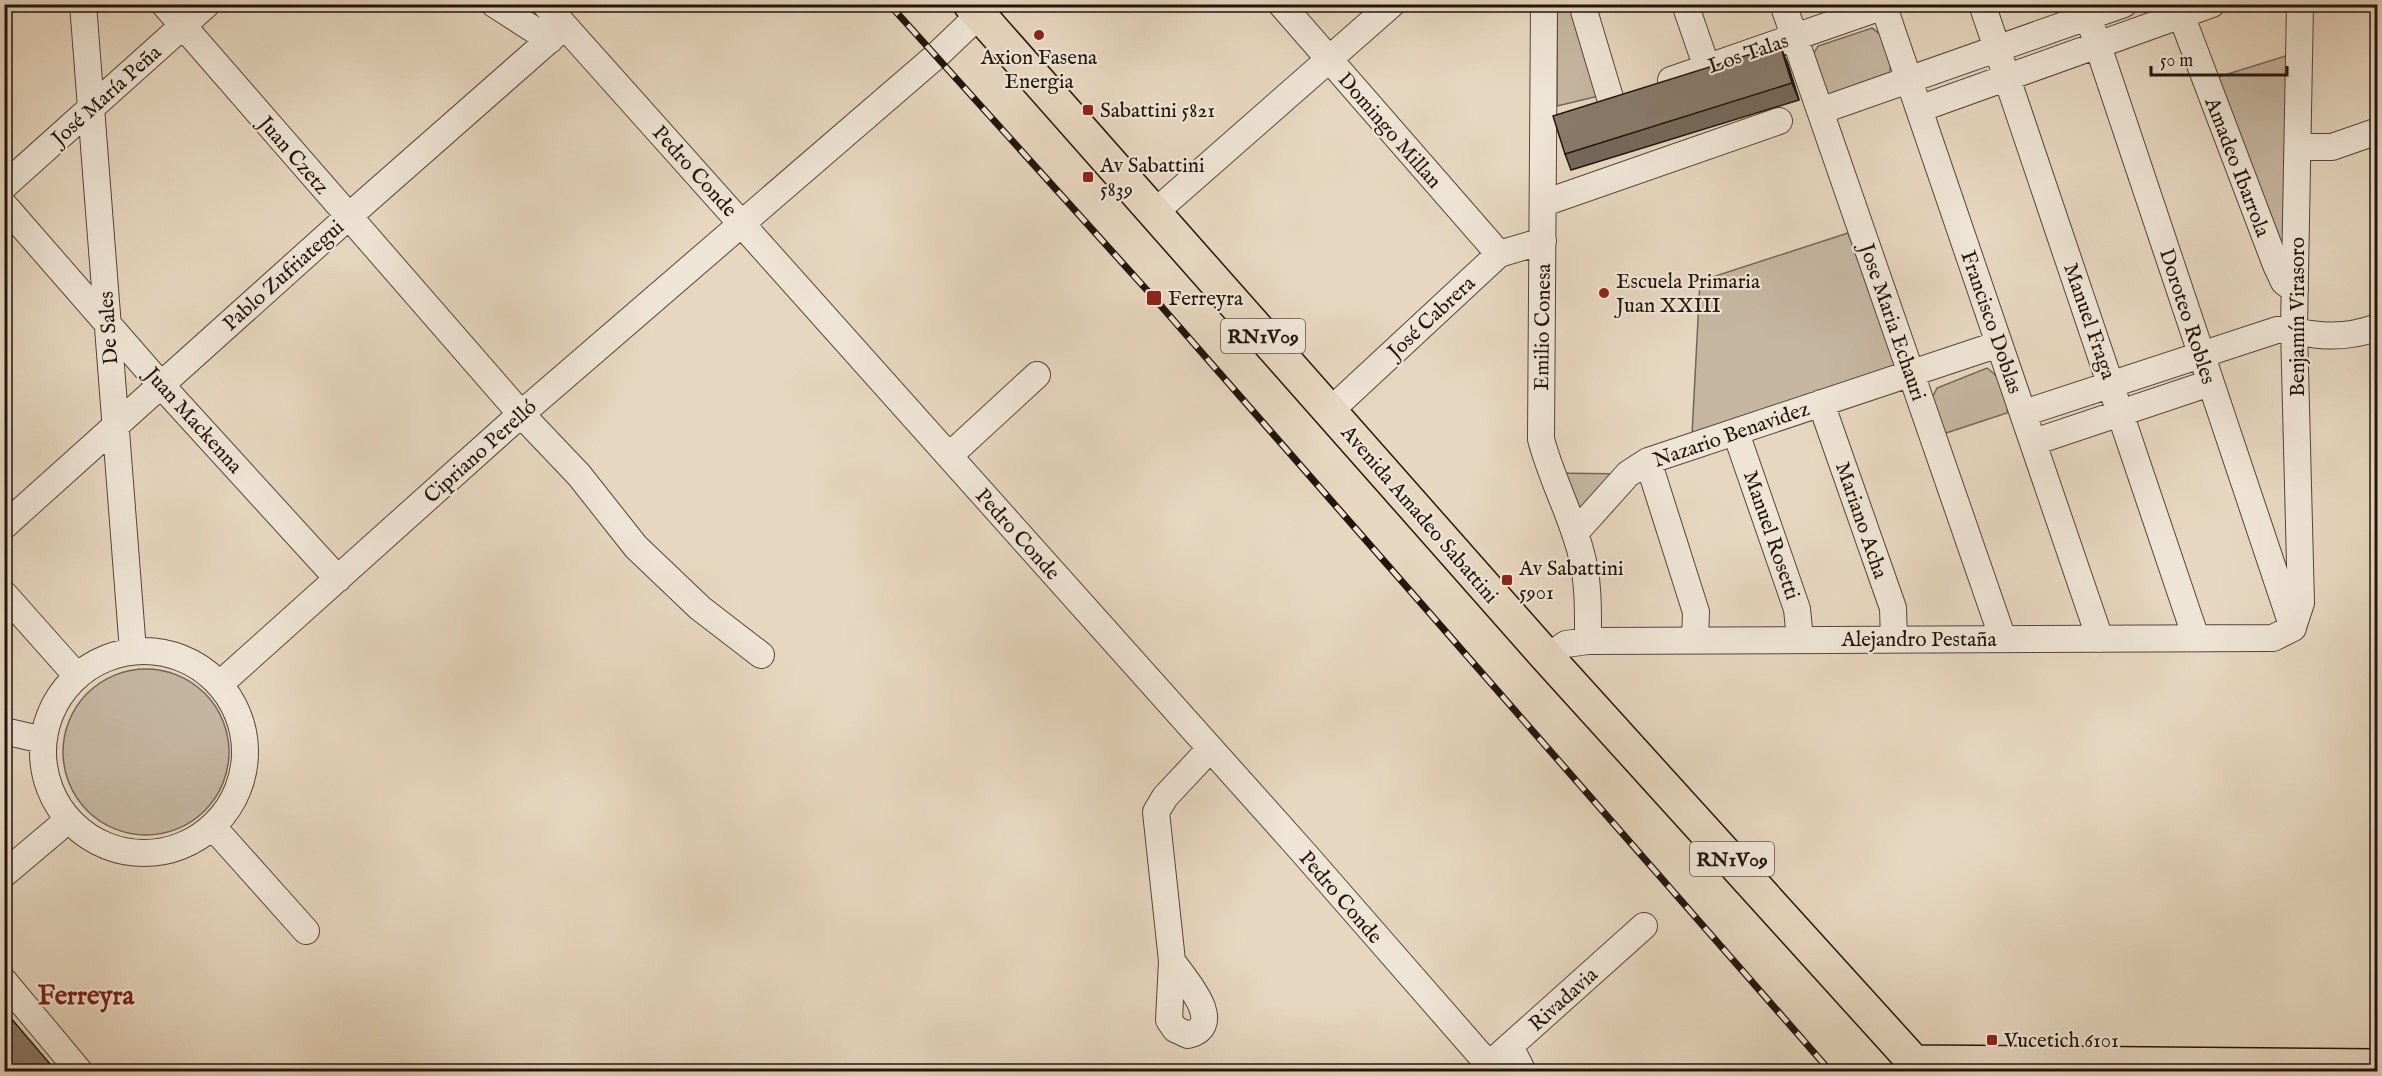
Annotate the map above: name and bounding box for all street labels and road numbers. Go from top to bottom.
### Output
street label: Los Talas [1705,28,1792,81]
street label: José María Peña [45,39,168,154]
street label: Domingo Millan [1331,67,1447,195]
street label: Amadeo Ibarrola [2197,93,2276,242]
street label: Juan Czetz [250,110,334,201]
street label: Pedro Conde [646,120,742,224]
street label: Pablo Zufriategui [218,215,350,338]
street label: Benjamín Virasoro [2285,237,2312,397]
street label: Jose Maria Echauri [1851,238,1931,405]
street label: Doroteo Robles [2152,245,2221,388]
street label: Francisco Doblas [1953,247,2028,398]
street label: Manuel Fraga [2056,260,2121,384]
street label: Emilio Conesa [1529,262,1558,391]
street label: José Cabrera [1381,270,1482,367]
street label: De Sales [93,290,126,366]
road number: RN1V09 [1221,319,1305,353]
street label: Juan Mackenna [137,361,248,480]
street label: Cipriano Perelló [419,394,543,510]
street label: Nazario Benavidez [1650,396,1813,475]
street label: Avenida Amadeo Sabattini [1333,420,1504,610]
street label: Mariano Acha [1828,459,1893,583]
street label: Manuel Rosetti [1736,467,1805,604]
street label: Pedro Conde [969,483,1065,587]
street label: Alejandro Pestaña [1841,627,1997,654]
road number: RN1V09 [1690,842,1774,876]
street label: Pedro Conde [1292,846,1388,950]
street label: Rivadavia [1524,961,1605,1038]

